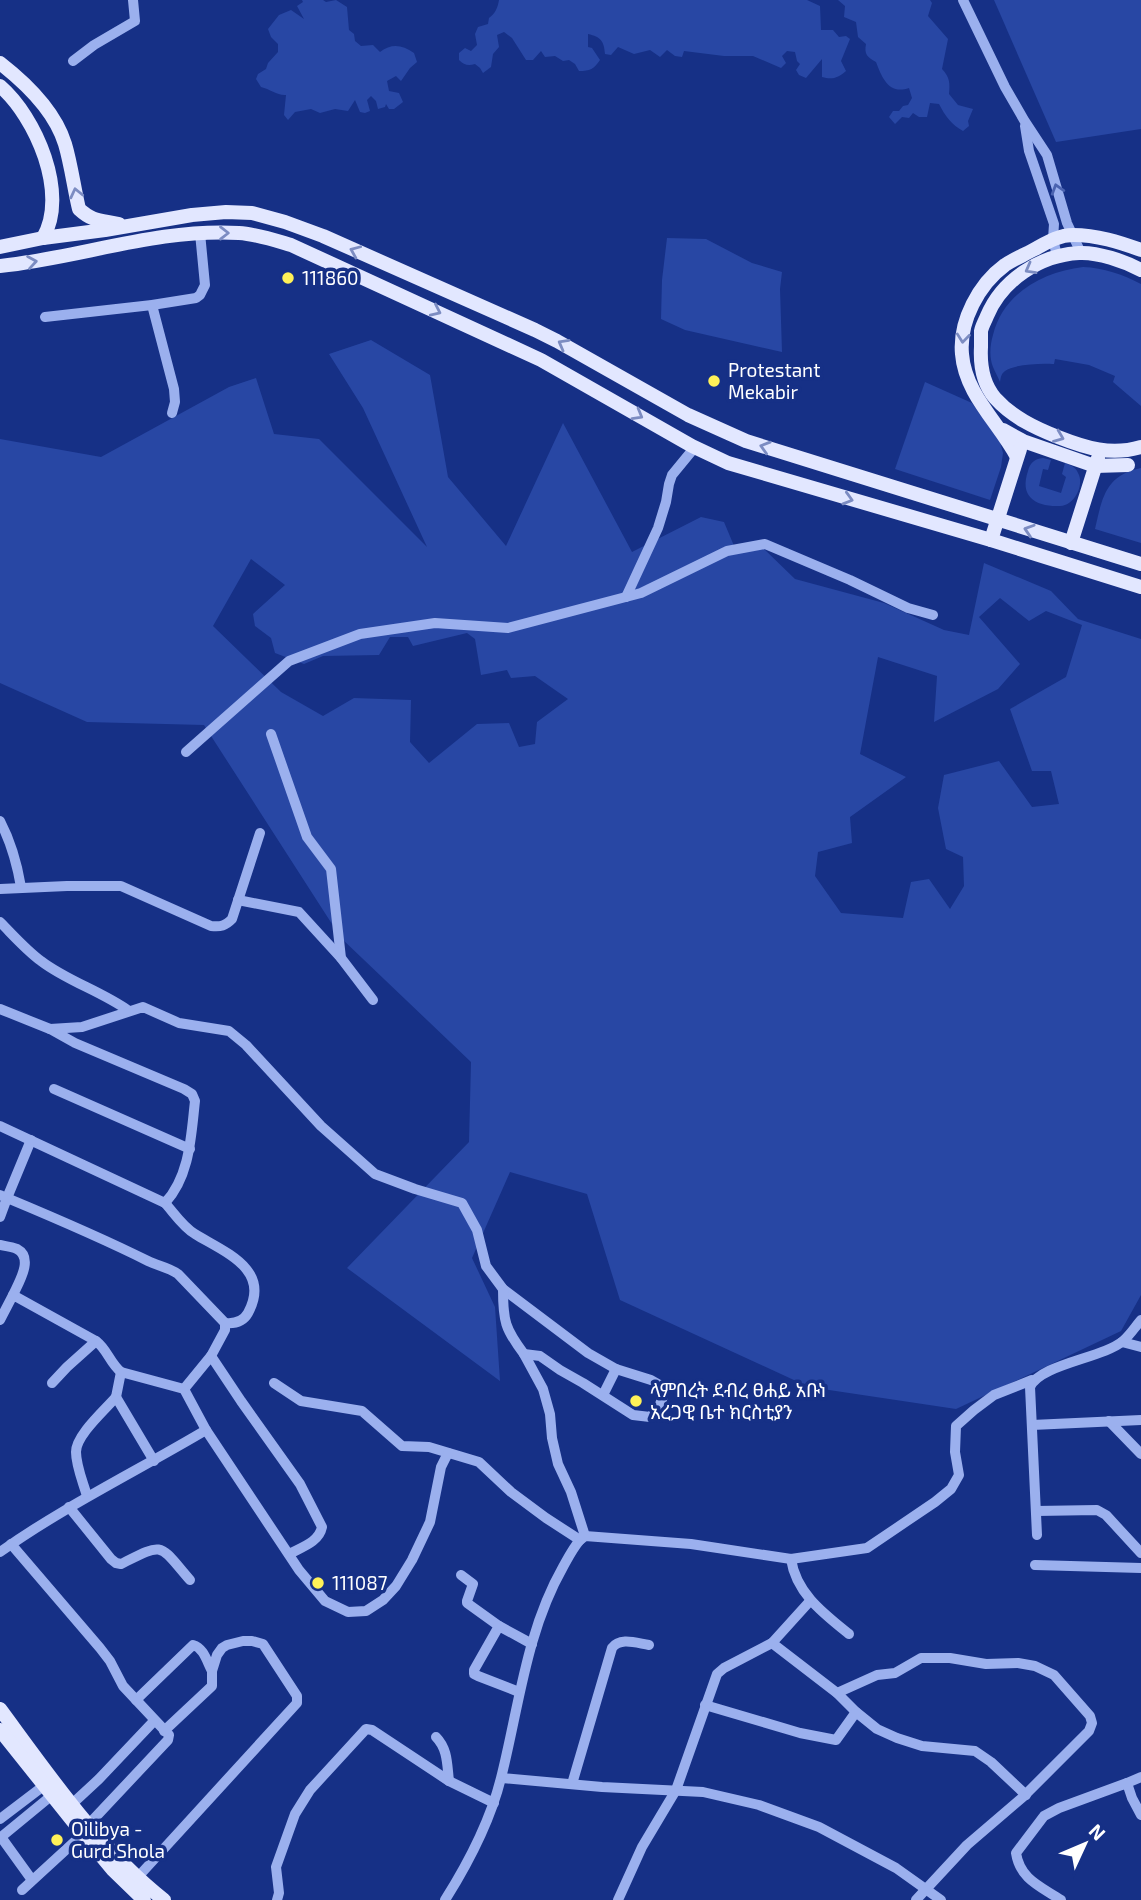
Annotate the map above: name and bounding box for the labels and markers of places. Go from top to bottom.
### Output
place label: 111860 [302,266,359,289]
marker: 111860 [280,270,296,286]
place label: Protestant Mekabir [728,358,820,403]
marker: Protestant Mekabir [706,373,722,389]
place label: ላምበረት ደብረ ፀሐይ አቡነ አረጋዊ ቤተ ክርስቲያን [650,1378,826,1423]
marker: ላምበረት ደብረ ፀሐይ አቡነ አረጋዊ ቤተ ክርስቲያን [628,1393,644,1409]
place label: 111087 [332,1571,388,1594]
marker: 111087 [310,1575,326,1591]
place label: Oilibya - Gurd Shola [71,1817,165,1862]
marker: Oilibya - Gurd Shola [49,1832,65,1848]

